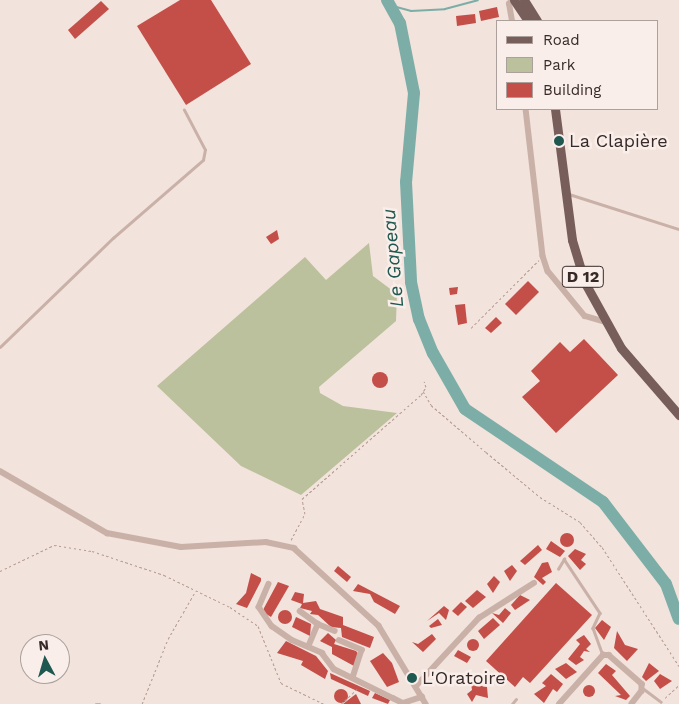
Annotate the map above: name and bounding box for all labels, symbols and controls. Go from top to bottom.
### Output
legend [497,20,659,110]
text: Road [543,31,580,49]
text: Park [543,56,575,74]
text: Building [543,81,601,99]
place label: La Clapière [569,130,668,152]
marker: La Clapière [553,135,565,147]
water label: Le Gapeau [377,208,409,308]
road number: D 12 [562,264,604,290]
north arrow [20,634,70,684]
text: N [38,637,50,654]
place label: L'Oratoire [422,667,506,689]
marker: L'Oratoire [406,672,418,684]

